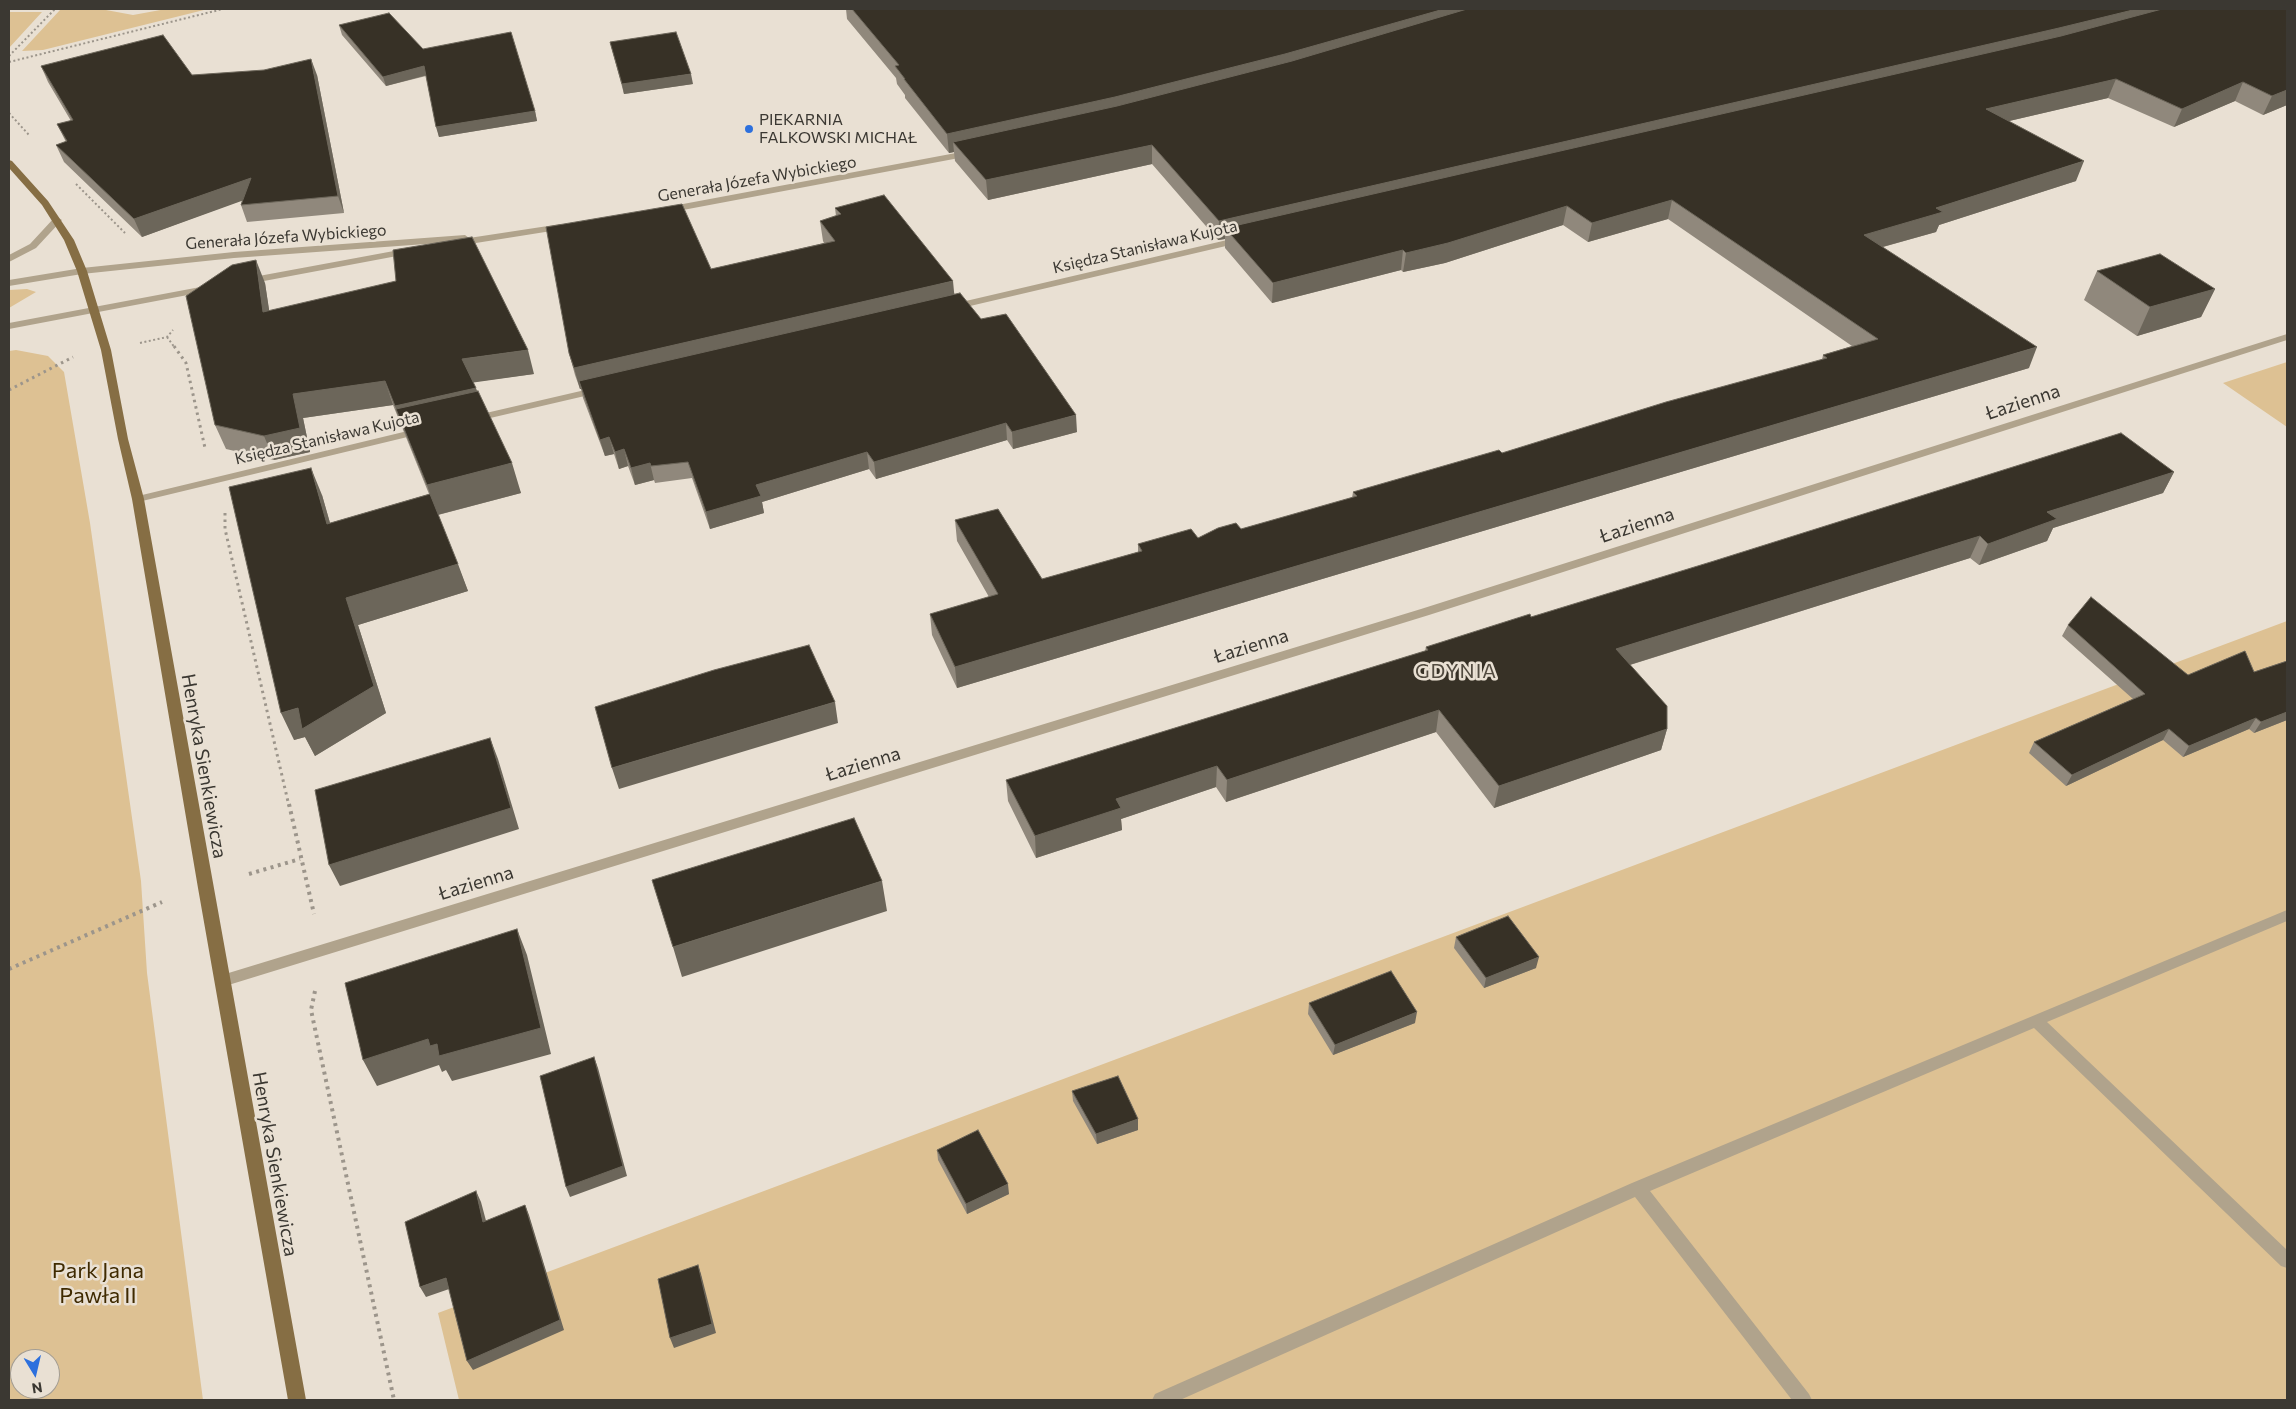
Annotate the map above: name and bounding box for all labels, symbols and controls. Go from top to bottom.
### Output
place label: PIEKARNIA FALKOWSKI MICHAŁ [759,110,917,148]
marker: PIEKARNIA FALKOWSKI MICHAŁ [743,123,755,135]
street label: Generała Józefa Wybickiego [656,152,858,206]
street label: Księdza Stanisława Kujota [1051,216,1239,278]
street label: Generała Józefa Wybickiego [185,220,387,254]
street label: Łazienna [1983,379,2063,425]
street label: Księdza Stanisława Kujota [233,407,421,469]
street label: Łazienna [1597,502,1677,548]
street label: Łazienna [1211,624,1291,668]
district label: GDYNIA [1414,659,1498,683]
street label: Henryka Sienkiewicza [177,672,231,860]
street label: Łazienna [823,742,903,786]
street label: Łazienna [436,861,516,905]
street label: Henryka Sienkiewicza [248,1070,302,1258]
park label: Park Jana Pawła II [52,1258,144,1310]
north arrow [10,1349,60,1399]
text: N [31,1379,44,1398]

